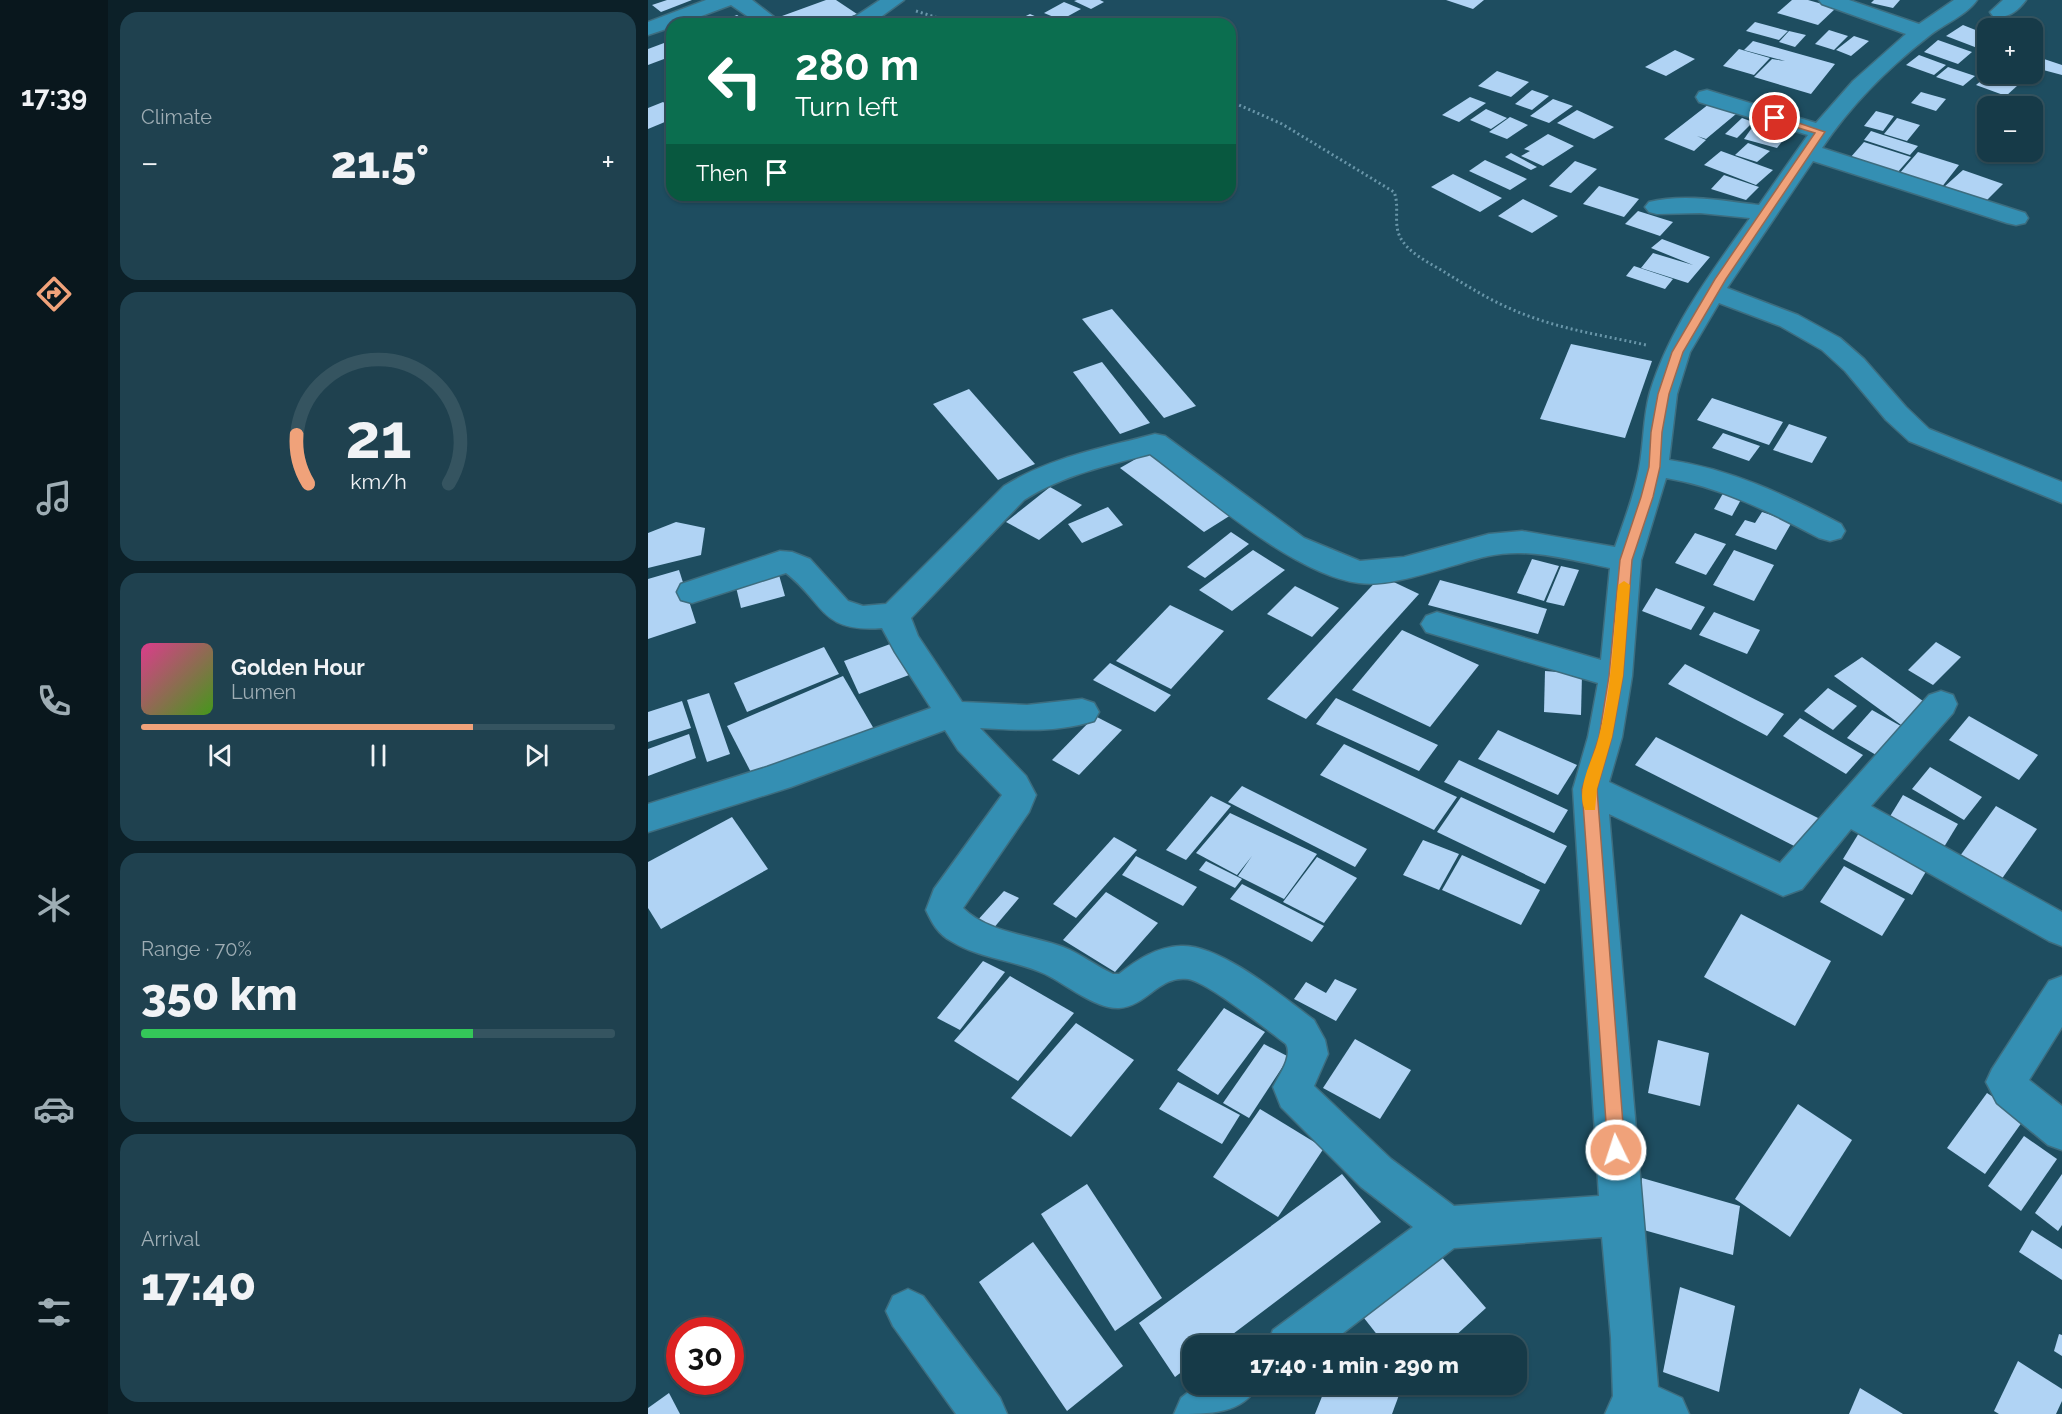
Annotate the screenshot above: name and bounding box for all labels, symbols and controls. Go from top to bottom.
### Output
map controls [1977,18,2043,162]
button: + [1977,18,2043,84]
text: 280 m [795,41,919,90]
icon: left [696,42,774,120]
text: 17:39 [21,81,87,112]
text: Turn left [795,91,898,122]
pin [1749,92,1800,143]
button: − [1977,96,2043,162]
icon: arrive [1758,101,1791,134]
text: Climate [141,105,212,129]
text: 21.5° [331,136,429,189]
text: − [141,143,159,182]
text: + [601,143,615,182]
icon: arrive [760,156,793,189]
text: Then [696,160,748,186]
icon: directions [33,273,75,315]
text: 21 [345,399,411,473]
text: km/h [350,469,406,494]
icon: music [33,477,75,519]
text: Golden Hour [231,654,365,680]
icon: phone [33,680,75,722]
text: Lumen [231,680,296,704]
icon: previous [204,739,237,772]
icon: pause [362,739,395,772]
icon: next [520,739,553,772]
icon: climate [33,884,75,926]
text: Range · 70% [141,937,252,961]
text: 350 km [141,968,298,1021]
icon: car [33,1088,75,1130]
position arrow [1584,1118,1648,1182]
text: Arrival [141,1227,200,1251]
text: 17:40 [141,1258,256,1311]
icon: filters [33,1291,75,1333]
speed limit sign: 30 [666,1317,744,1395]
text: 17:40 · 1 min · 290 m [1250,1352,1459,1378]

